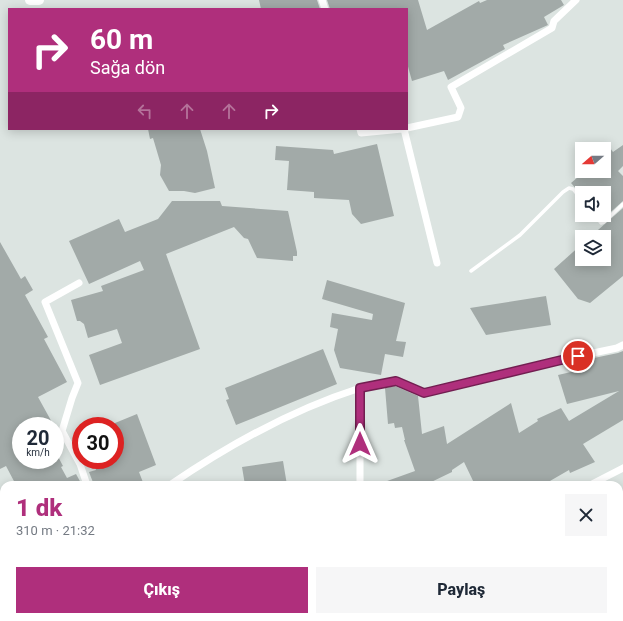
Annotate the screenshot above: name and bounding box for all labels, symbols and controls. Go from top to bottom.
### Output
text: 60 m [90,23,153,56]
icon: right [24,24,76,76]
text: Sağa dön [90,57,165,78]
icon: left [134,100,156,122]
icon: ahead [176,100,198,122]
icon: ahead [218,100,240,122]
icon: right [260,100,282,122]
north arrow [575,142,611,178]
map controls [575,142,611,266]
button: sound [575,186,611,222]
button: layers [575,230,611,266]
pin [561,339,595,373]
icon: arrive [567,345,589,367]
speed limit sign: 30 [72,417,124,469]
position arrow [339,423,381,465]
text: 20 [27,426,49,450]
text: km/h [26,447,50,458]
text: 1 dk [16,494,62,522]
button: close [565,494,607,536]
text: 310 m · 21:32 [16,523,95,538]
button: Çıkış [16,567,308,613]
button: Paylaş [316,567,607,613]

